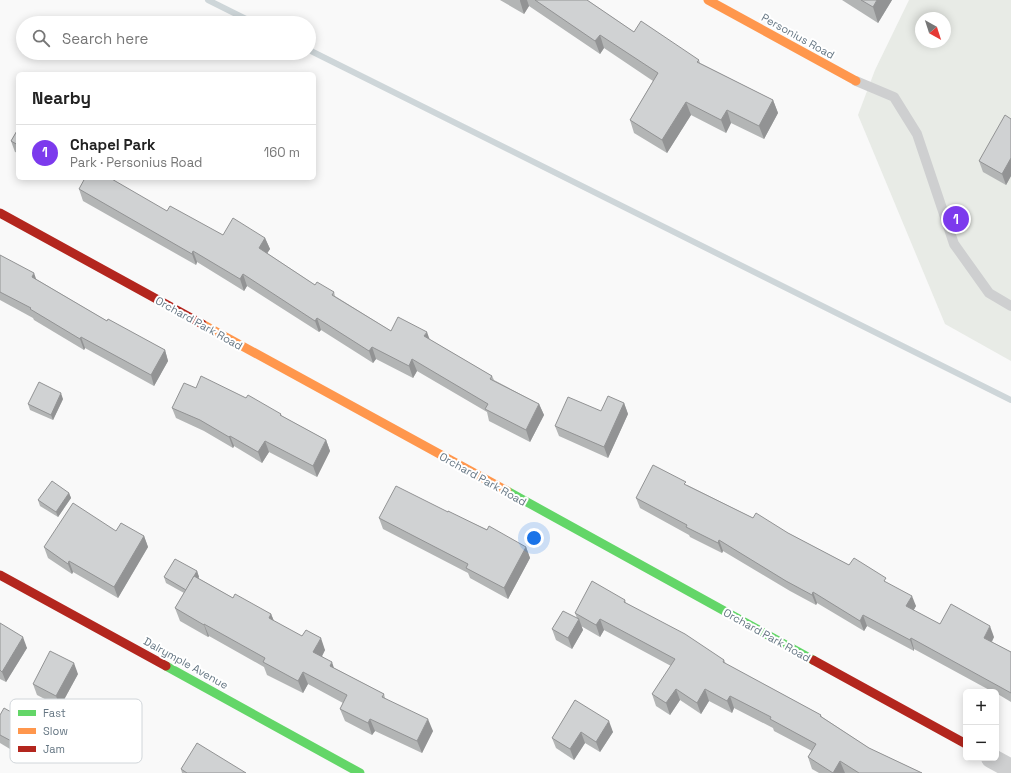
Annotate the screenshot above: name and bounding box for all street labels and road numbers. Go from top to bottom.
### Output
street label: Personius Road [759,10,837,62]
street label: Orchard Park Road [153,293,245,353]
street label: Orchard Park Road [437,449,529,509]
street label: Orchard Park Road [721,605,813,665]
street label: Dalrymple Avenue [141,634,231,692]

